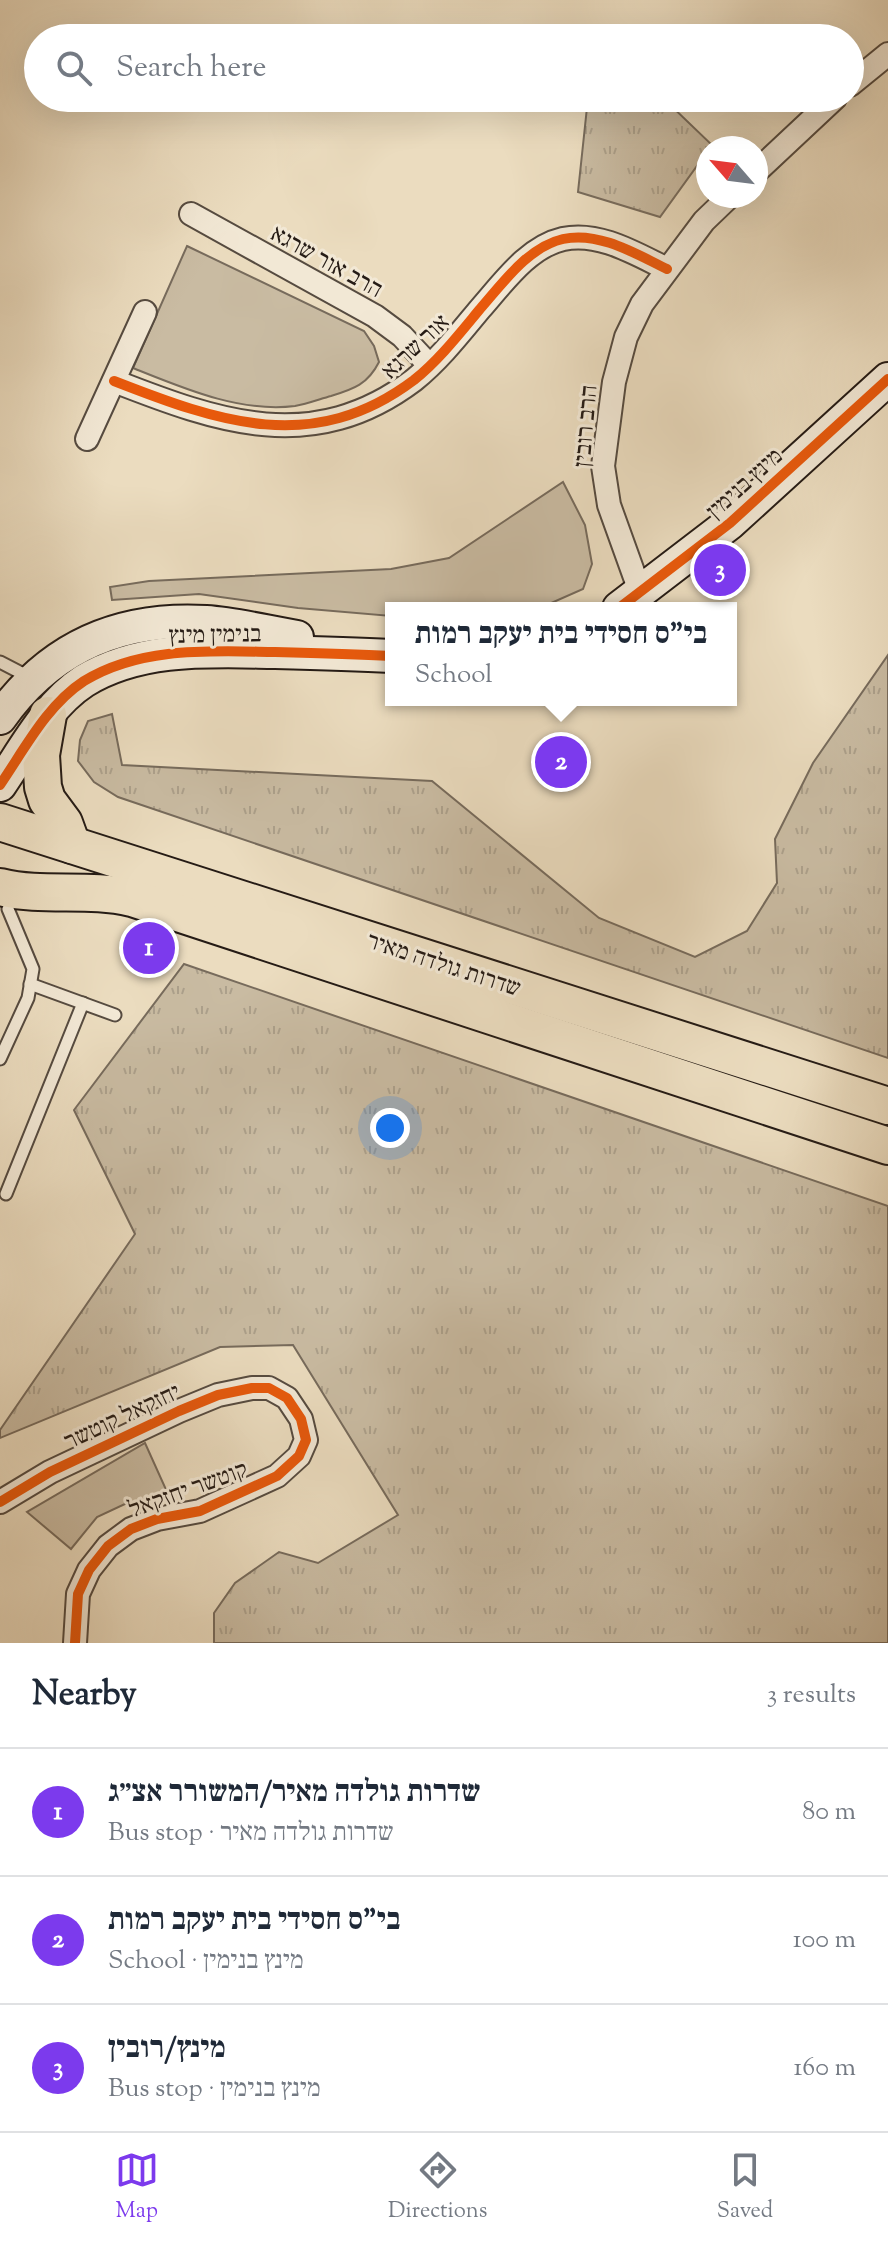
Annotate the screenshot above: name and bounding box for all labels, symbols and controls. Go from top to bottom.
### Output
search box [24,24,864,112]
icon: search [52,46,96,90]
text: Search here [116,47,266,90]
north arrow [696,136,768,208]
street label: הרב אור שרגא [264,218,388,308]
street label: אור שרגא [375,307,458,388]
street label: הרב רובין [566,384,608,469]
street label: מינץ בנימין [699,441,791,528]
pin: 3 [694,540,746,600]
popup [385,602,737,706]
text: בי"ס חסידי בית יעקב רמות [415,614,707,657]
street label: בנימין מינץ [168,618,262,654]
text: School [415,657,493,694]
pin: 2 [535,732,587,792]
pin: 1 [123,918,175,978]
street label: שדרות גולדה מאיר [362,925,525,1007]
your location [370,1108,410,1148]
street label: יחזקאל קוטשר [59,1376,187,1460]
street label: קוטשר יחזקאל [124,1454,253,1528]
text: Nearby [32,1671,137,1720]
text: 3 results [767,1677,856,1714]
text: שדרות גולדה מאיר/המשורר אצ״ג [108,1772,481,1815]
text: 1 [54,1794,62,1831]
text: 80 m [802,1794,856,1831]
text: Bus stop · שדרות גולדה מאיר [108,1815,394,1852]
text: בי"ס חסידי בית יעקב רמות [108,1900,400,1943]
text: 2 [52,1922,64,1959]
text: 100 m [793,1922,856,1959]
text: School · מינץ בנימין [108,1943,304,1980]
text: מינץ/רובין [108,2028,226,2071]
text: 3 [53,2050,63,2087]
text: 160 m [793,2050,856,2087]
text: Bus stop · מינץ בנימין [108,2071,321,2108]
tab: Map [115,2148,159,2228]
tab: Directions [388,2148,487,2228]
tab: Saved [717,2148,773,2228]

